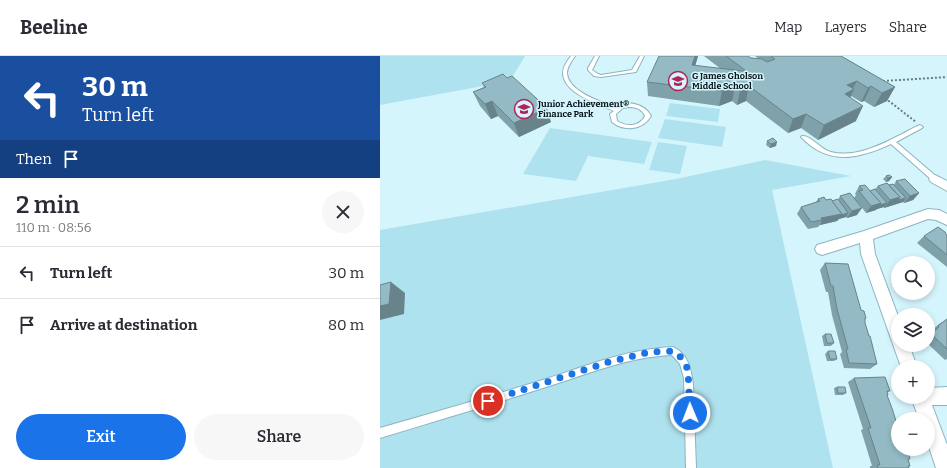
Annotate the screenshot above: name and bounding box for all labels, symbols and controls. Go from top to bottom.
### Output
text: Beeline [20,16,88,39]
text: Map [774,19,802,36]
text: Layers [824,19,867,36]
text: Share [889,19,927,36]
text: 30 m [82,70,148,103]
school or university icon: G James Gholson Middle School [667,70,689,92]
place label: G James Gholson Middle School [692,71,763,91]
icon: left [16,72,68,124]
school or university icon: Junior Achievement® Finance Park [513,98,535,120]
place label: Junior Achievement® Finance Park [537,99,629,119]
text: Turn left [82,104,154,126]
icon: arrive [60,148,82,170]
text: Then [16,150,52,168]
text: 2 min [16,191,80,219]
button: close [322,191,364,233]
text: 110 m · 08:56 [16,220,91,235]
map controls [891,256,935,456]
button: search [891,256,935,300]
icon: left [16,262,38,284]
text: Turn left [50,264,112,282]
text: 30 m [329,264,364,282]
button: layers [891,308,935,352]
icon: arrive [16,314,38,336]
text: Arrive at destination [50,316,197,334]
text: 80 m [328,316,364,334]
button: + [891,360,935,404]
pin [471,384,505,418]
icon: arrive [477,390,499,412]
position arrow [669,392,711,434]
button: − [891,412,935,456]
button: Exit [16,414,186,460]
button: Share [194,414,364,460]

